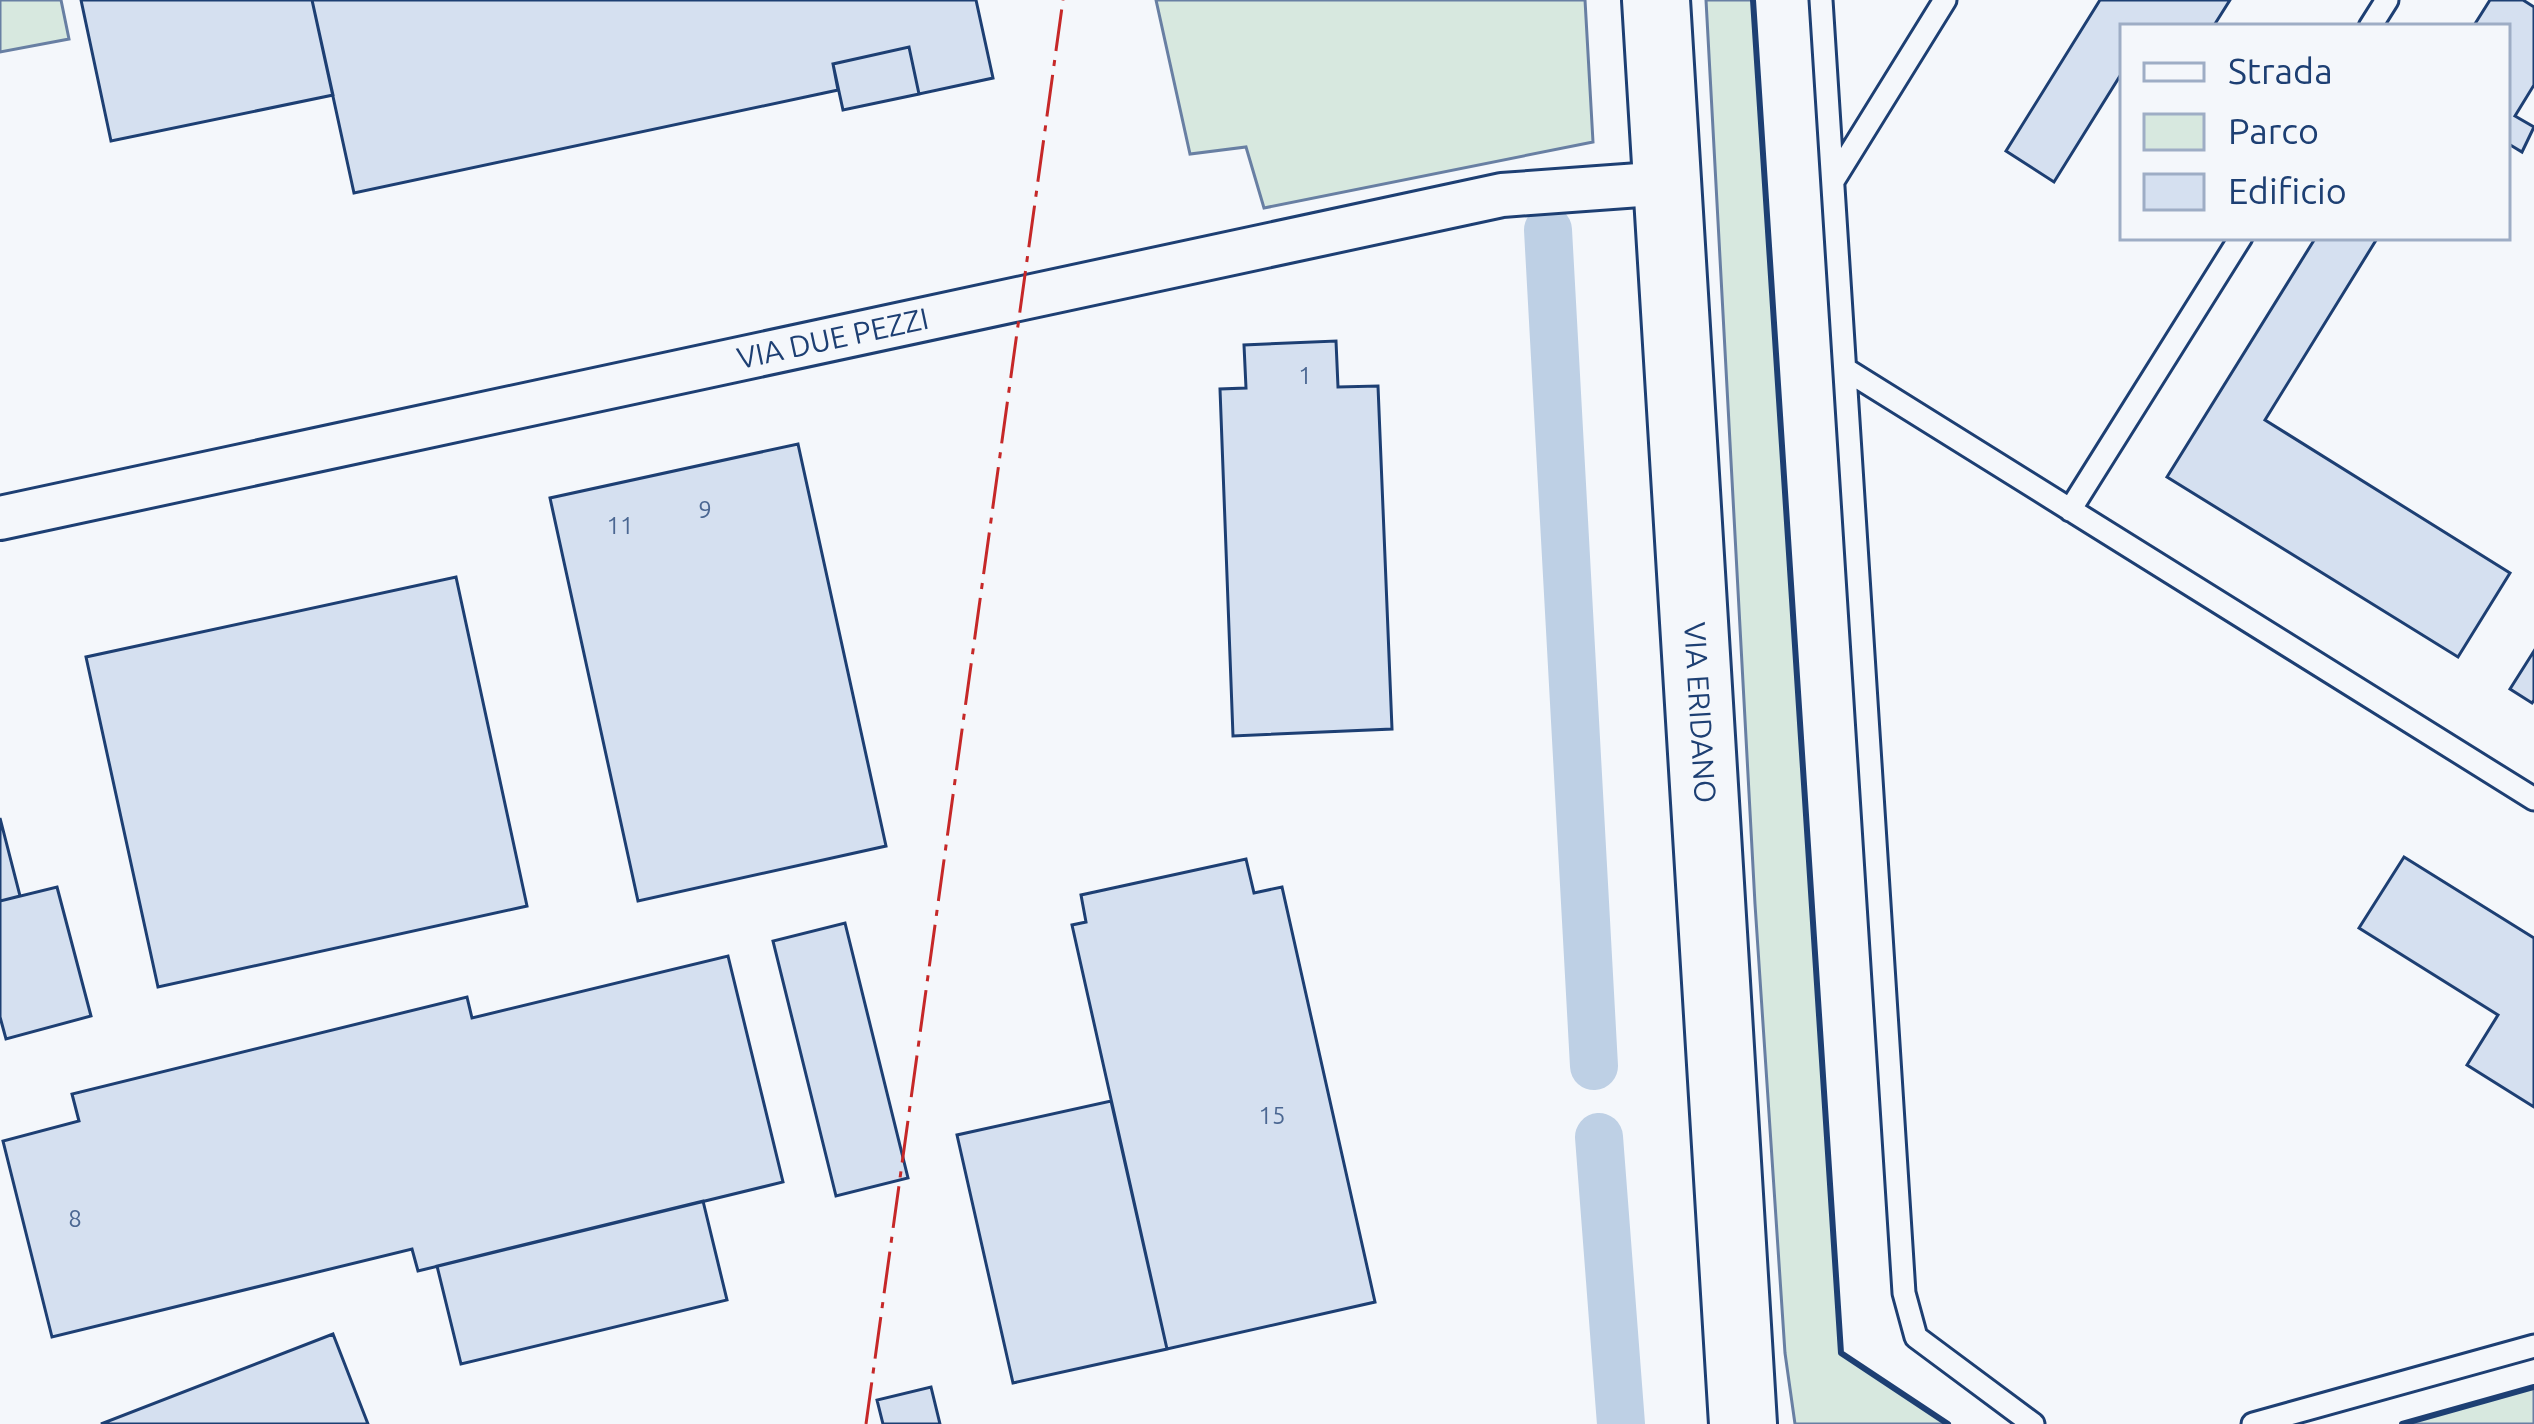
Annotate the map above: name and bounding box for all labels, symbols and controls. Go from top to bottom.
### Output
legend [2120,24,2510,240]
text: Strada [2228,50,2333,91]
text: Parco [2228,110,2319,151]
text: Edificio [2228,170,2347,211]
street label: VIA DUE PEZZI [734,301,932,375]
house number: 1 [1298,362,1312,389]
house number: 9 [698,496,712,523]
house number: 11 [606,512,634,539]
street label: VIA ERIDANO [1678,621,1723,804]
house number: 15 [1258,1102,1286,1129]
house number: 8 [68,1205,82,1232]

